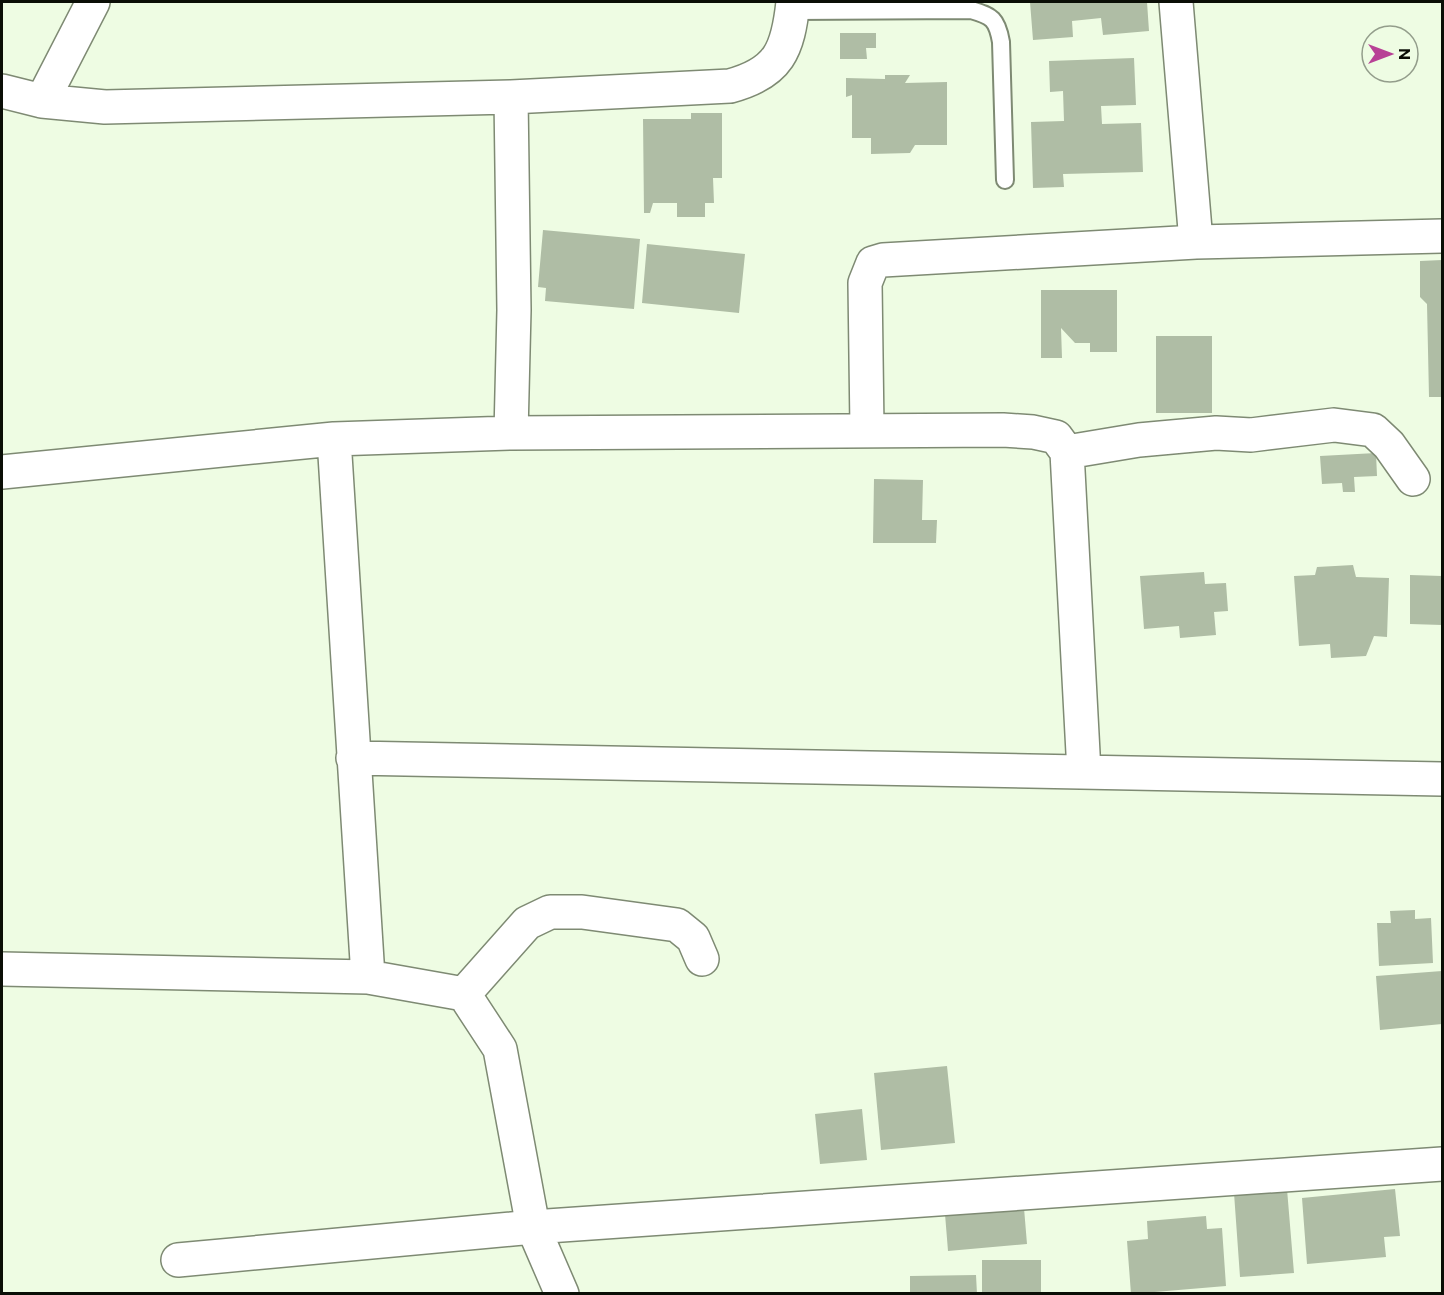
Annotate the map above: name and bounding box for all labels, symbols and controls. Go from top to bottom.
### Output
north arrow [1360,24,1420,84]
text: N [1396,48,1415,60]

